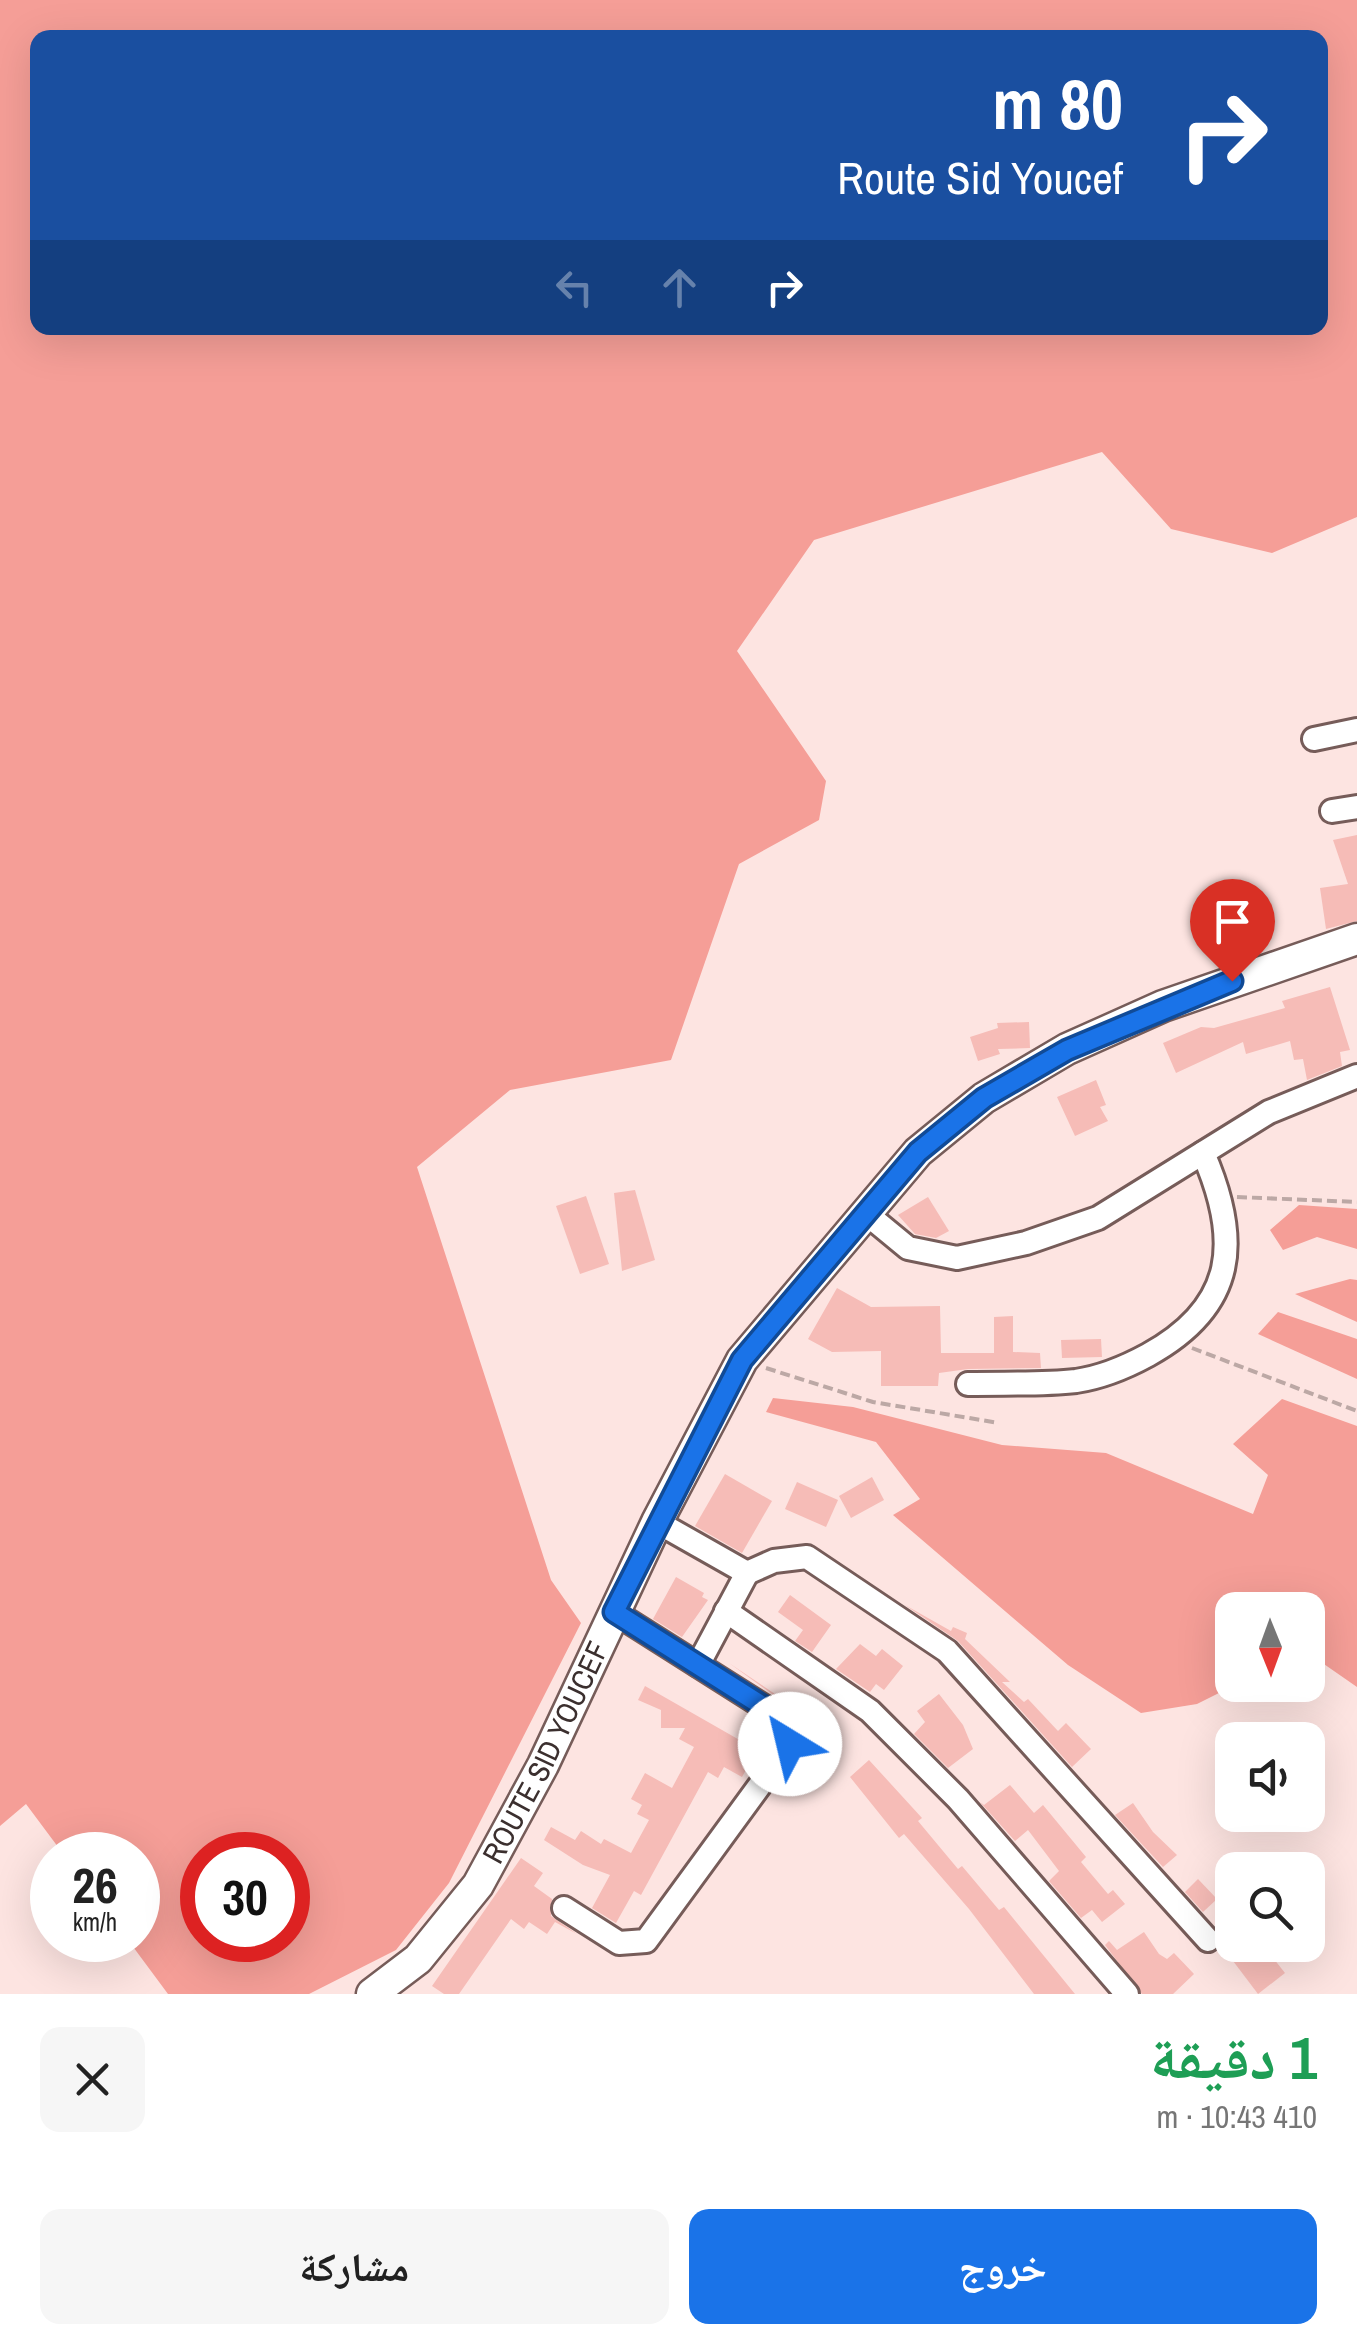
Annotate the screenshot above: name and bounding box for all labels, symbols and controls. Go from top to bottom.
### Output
text: 80 m [992,57,1123,151]
icon: right [1158,70,1288,200]
text: Route Sid Youcef [837,147,1123,208]
icon: left [547,260,602,315]
icon: ahead [652,260,707,315]
icon: right [757,260,812,315]
pin [1190,879,1275,982]
icon: arrive [1205,894,1260,949]
north arrow [1215,1592,1325,1702]
map controls [1215,1592,1325,1962]
street label: ROUTE SID YOUCEF [473,1635,617,1870]
position arrow [738,1692,842,1796]
button: sound [1215,1722,1325,1832]
speed limit sign: 30 [180,1832,310,1962]
text: 26 [72,1851,118,1919]
button: search [1215,1852,1325,1962]
text: km/h [73,1905,117,1939]
text: 1 دقيقة [1150,2017,1317,2098]
button: close [40,2027,145,2132]
text: 410 m · 10:43 [1157,2095,1317,2138]
button: مشاركة [40,2209,669,2324]
button: خروج [689,2209,1317,2324]

